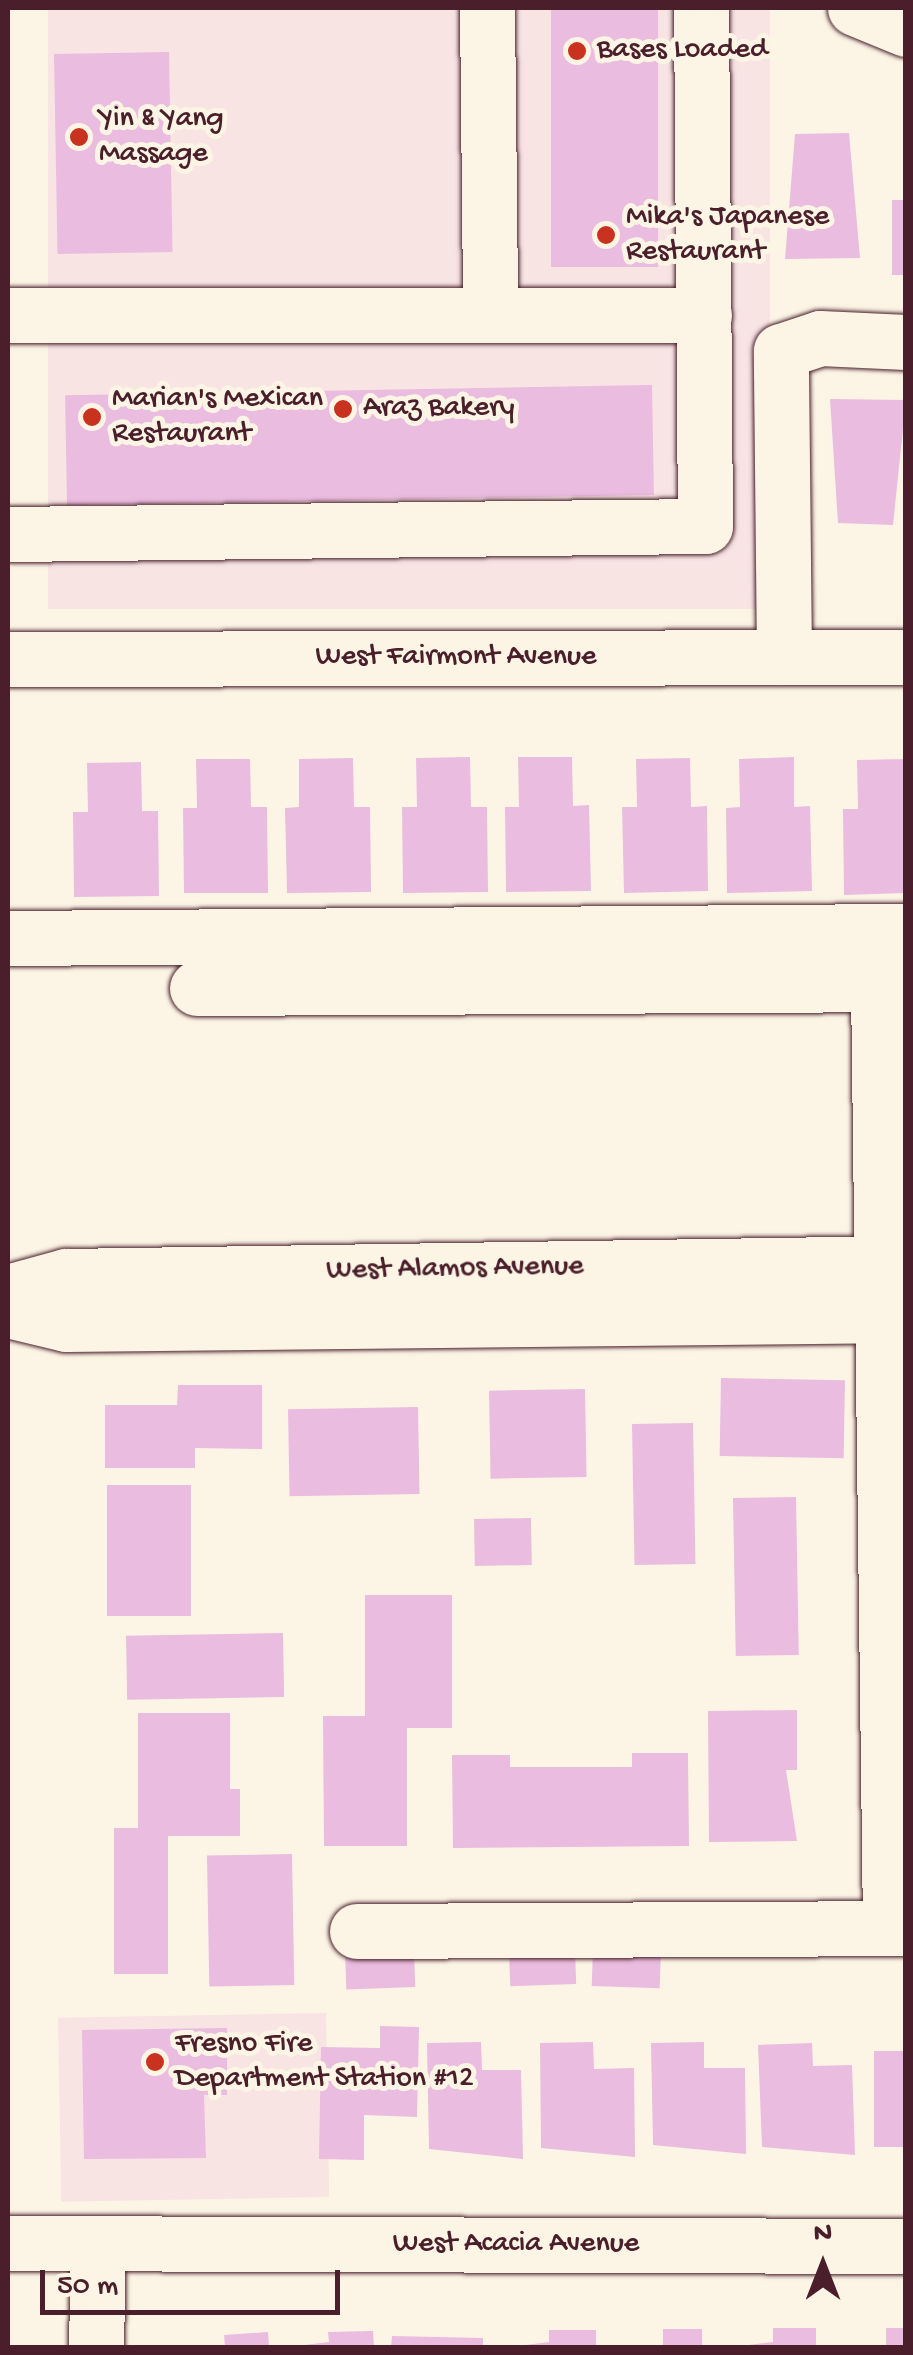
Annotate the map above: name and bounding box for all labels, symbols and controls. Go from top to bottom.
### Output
place label: Bases Loaded [597,33,768,69]
marker: Bases Loaded [566,40,588,62]
place label: Yin & Yang Massage [99,102,224,172]
marker: Yin & Yang Massage [68,126,90,148]
place label: Mika's Japanese Restaurant [626,200,829,270]
marker: Mika's Japanese Restaurant [595,224,617,246]
place label: Marian's Mexican Restaurant [112,382,323,452]
place label: Araz Bakery [363,391,515,427]
marker: Araz Bakery [332,398,354,420]
marker: Marian's Mexican Restaurant [81,406,103,428]
street label: West Fairmont Avenue [315,640,597,676]
street label: West Alamos Avenue [326,1250,584,1290]
place label: Fresno Fire Department Station #12 [175,2027,474,2098]
marker: Fresno Fire Department Station #12 [144,2051,166,2073]
north arrow [773,2215,873,2315]
text: N [814,2218,832,2251]
street label: West Acacia Avenue [393,2227,639,2263]
scale bar [45,2250,345,2312]
text: 50 m [57,2270,118,2305]

